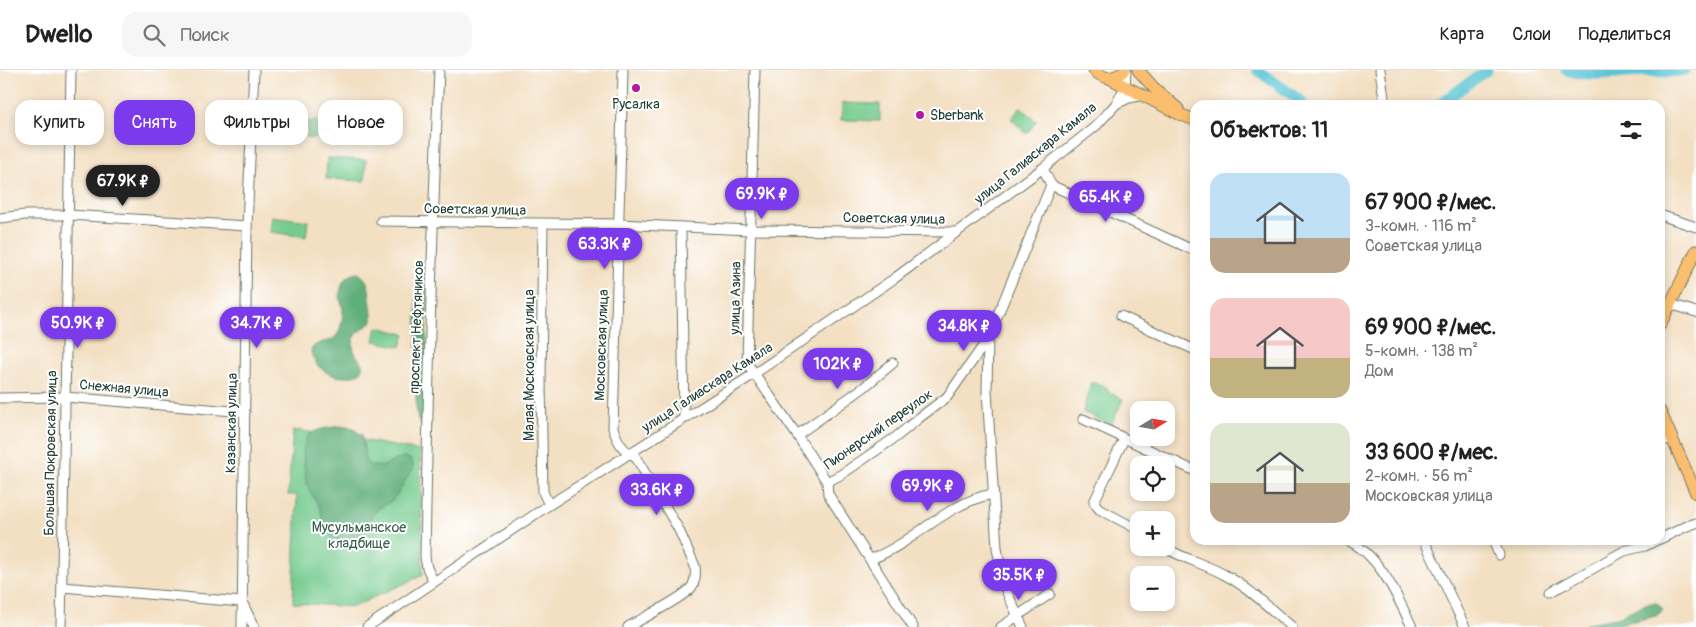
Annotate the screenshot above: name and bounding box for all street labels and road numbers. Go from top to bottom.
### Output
street label: улица Галиаскара Камала [970,99,1100,209]
street label: Советская улица [424,200,526,219]
street label: Советская улица [843,209,945,228]
street label: проспект Нефтяников [406,260,427,394]
street label: улица Азина [726,261,745,336]
street label: Малая Московская улица [521,289,538,441]
street label: Московская улица [591,289,612,401]
street label: улица Галиаскара Камала [638,339,776,437]
street label: Большая Покровская улица [41,370,60,536]
street label: Казанская улица [222,373,241,473]
street label: Снежная улица [79,376,169,401]
street label: Пионерский переулок [821,386,936,473]

